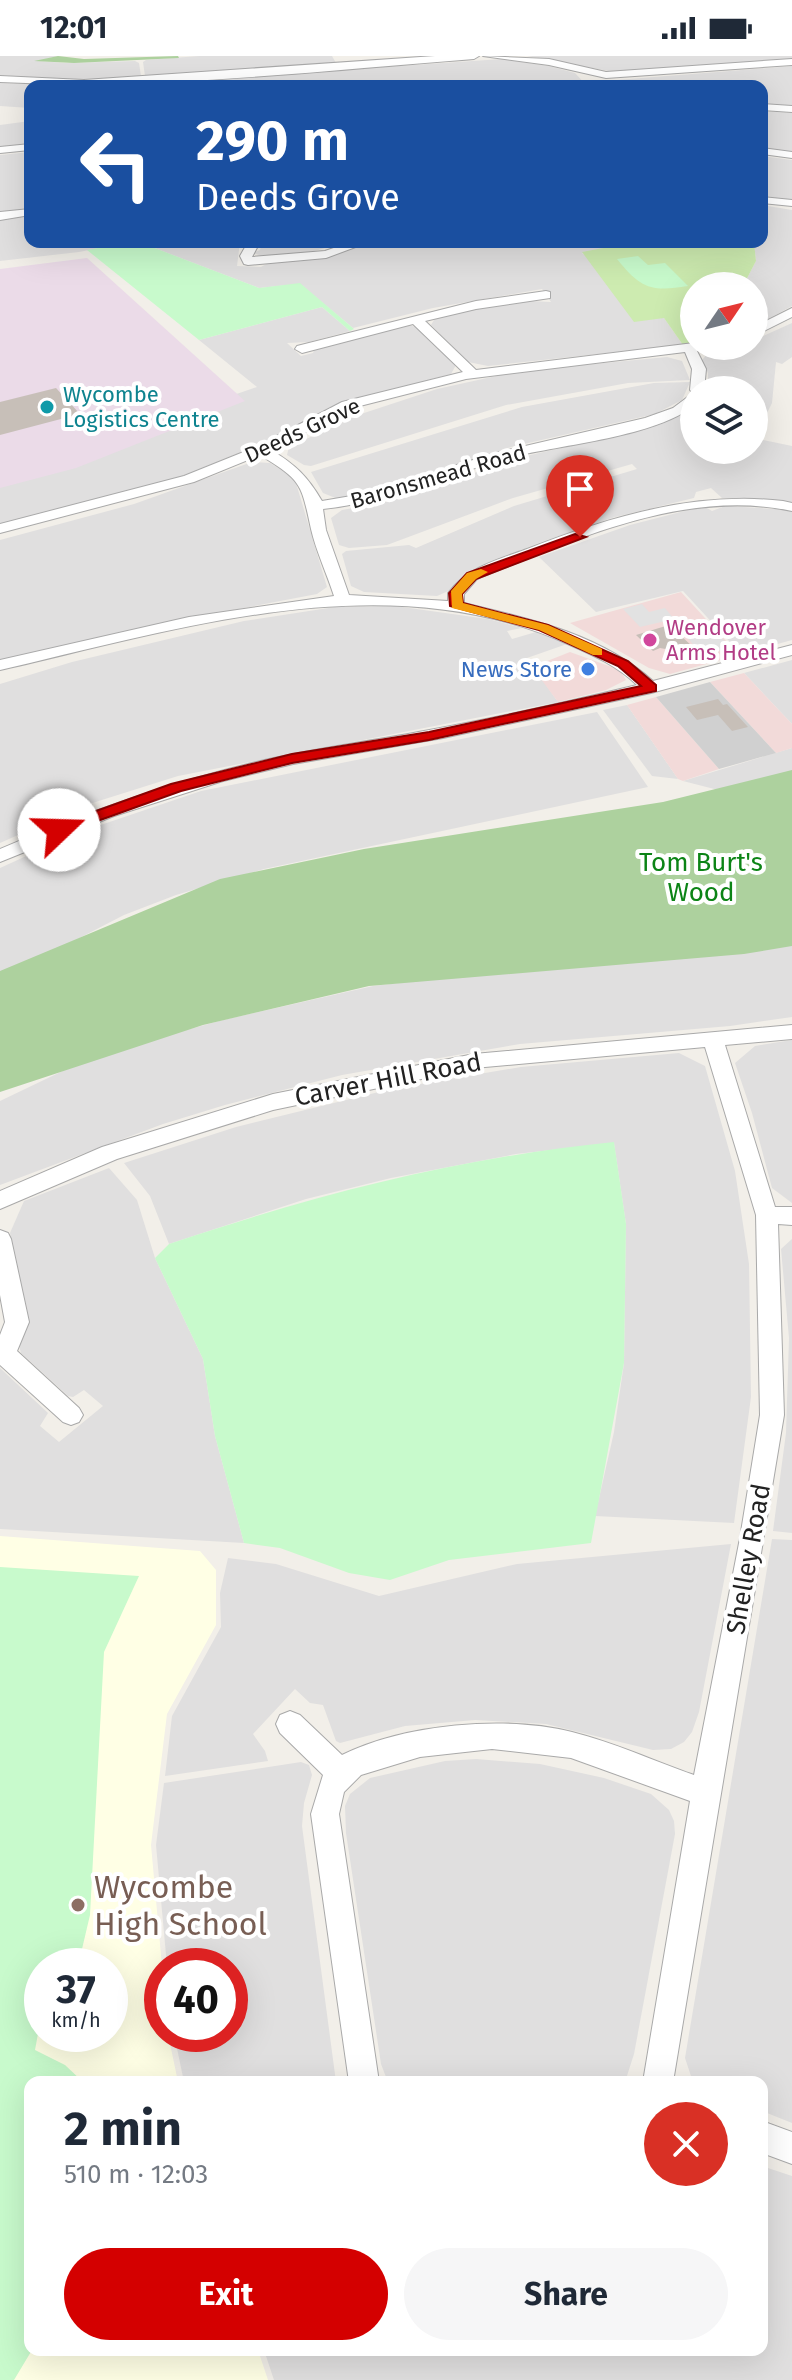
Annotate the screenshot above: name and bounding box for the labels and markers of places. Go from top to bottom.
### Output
place label: Wycombe Logistics Centre [63,381,219,433]
marker: Wycombe Logistics Centre [38,398,56,416]
pin [546,455,614,537]
place label: Wendover Arms Hotel [666,614,776,666]
marker: Wendover Arms Hotel [641,631,659,649]
place label: News Store [461,656,572,683]
marker: News Store [579,660,597,678]
place label: Wycombe High School [94,1868,267,1943]
marker: Wycombe High School [69,1896,87,1914]

